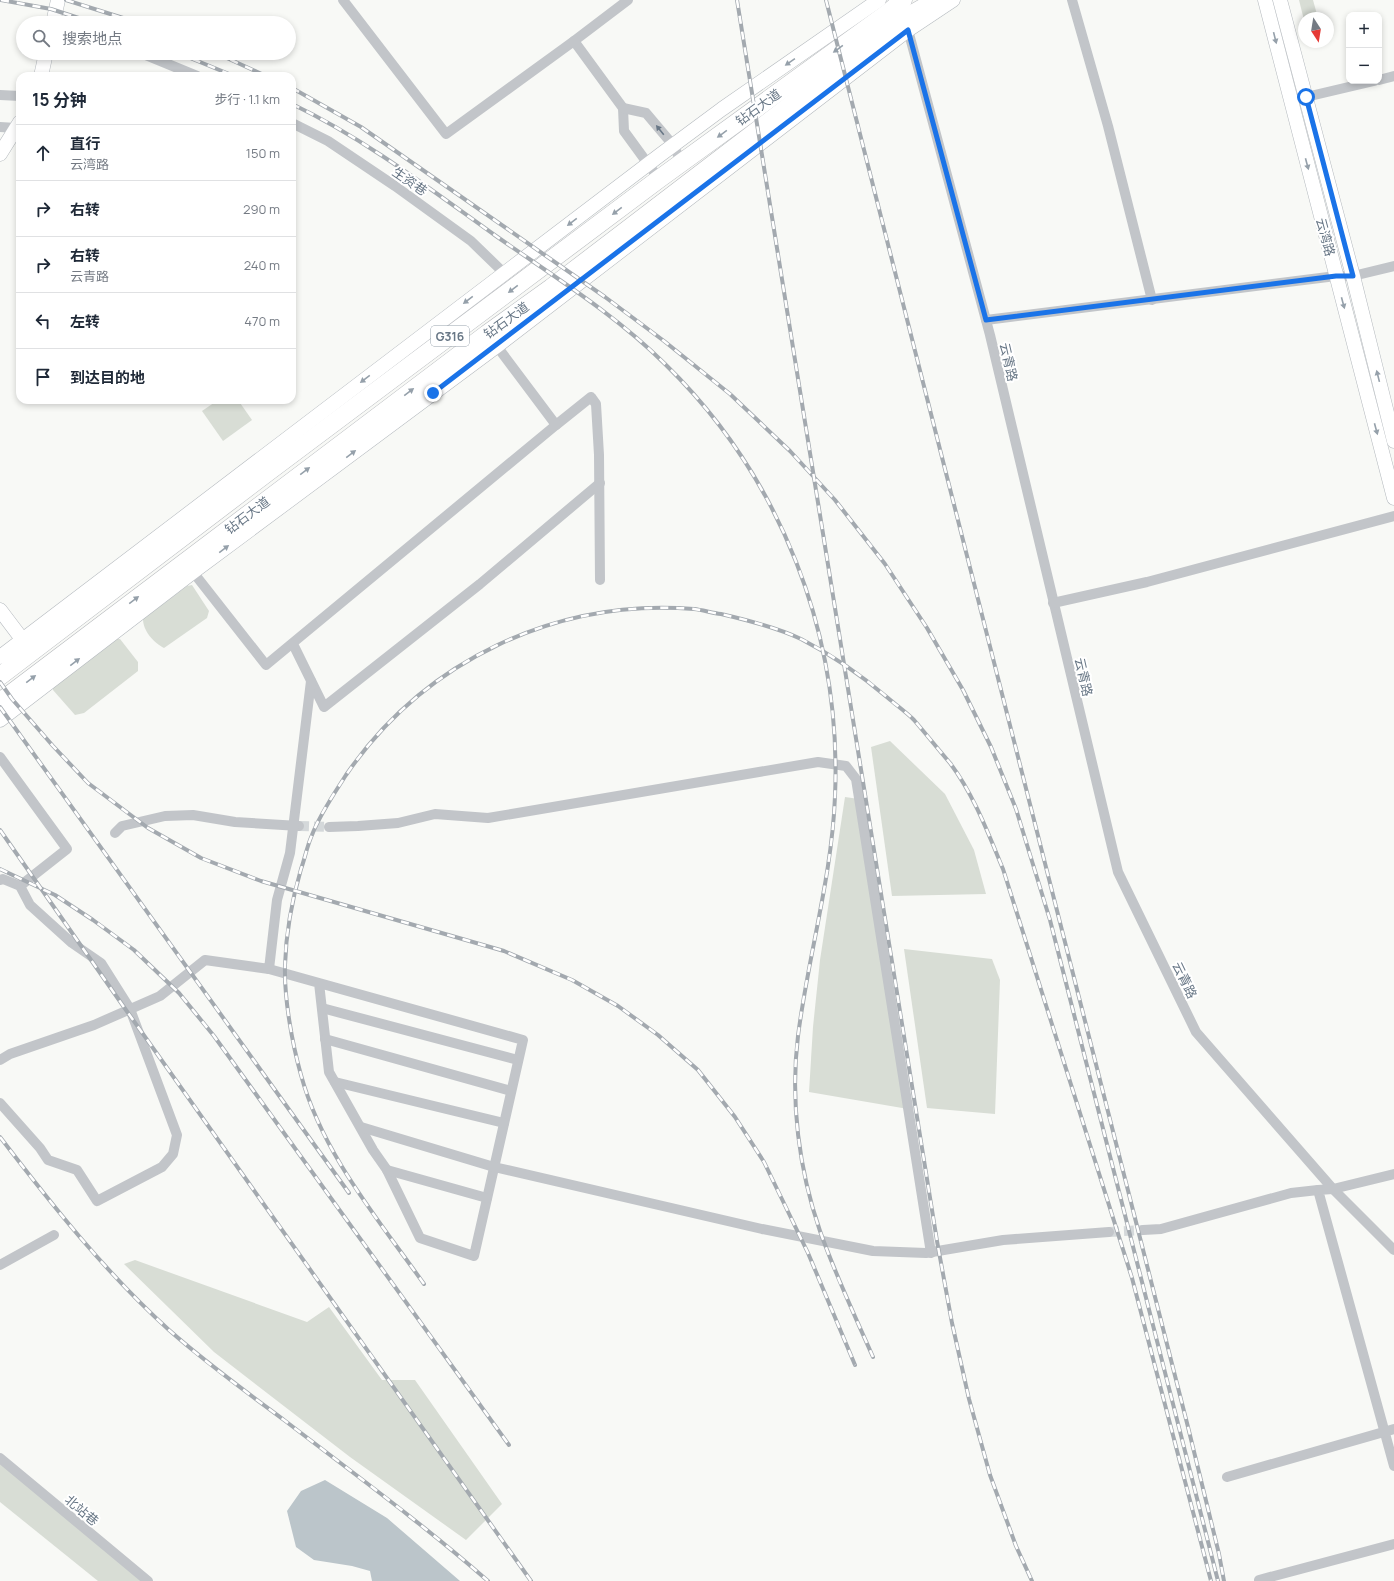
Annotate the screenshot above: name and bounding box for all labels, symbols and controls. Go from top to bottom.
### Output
north arrow [1298,12,1334,48]
map controls [1346,12,1382,84]
button: + [1346,12,1382,48]
search box [16,16,296,60]
icon: search [30,27,52,49]
text: 搜索地点 [62,28,122,49]
one-way arrow [1272,32,1278,44]
one-way arrow [833,45,844,53]
button: − [1346,48,1382,84]
one-way arrow [784,58,795,66]
street label: 钻石大道 [732,84,784,130]
text: 15 分钟 [32,88,87,111]
route start [1297,88,1315,106]
text: 步行 · 1.1 km [214,90,280,108]
one-way arrow [656,125,665,136]
one-way arrow [716,130,727,138]
text: 直行 [70,133,100,154]
icon: ahead [32,142,54,164]
text: 150 m [246,144,280,162]
text: 云湾路 [70,155,109,173]
one-way arrow [1304,158,1310,170]
street label: 生资巷 [389,162,431,200]
icon: right [32,198,54,220]
text: 右转 [70,199,100,220]
text: 290 m [243,200,280,218]
one-way arrow [612,207,623,215]
street label: 云湾路 [1312,216,1340,258]
one-way arrow [566,217,577,226]
text: 右转 [70,245,100,266]
icon: right [32,254,54,276]
text: 240 m [244,256,280,274]
text: 云青路 [70,267,109,285]
one-way arrow [508,284,518,292]
one-way arrow [463,296,474,305]
street label: 钻石大道 [480,297,532,343]
one-way arrow [1340,297,1346,309]
icon: left [32,310,54,332]
text: 左转 [70,311,100,332]
text: 470 m [244,312,280,330]
road number: G316 [431,326,469,346]
street label: 云青路 [996,341,1022,383]
icon: arrive [32,366,54,388]
text: 到达目的地 [70,367,145,388]
one-way arrow [1374,370,1380,382]
one-way arrow [360,375,371,384]
route end [424,384,442,402]
one-way arrow [403,388,414,397]
one-way arrow [1373,423,1379,435]
one-way arrow [345,450,356,459]
one-way arrow [300,467,310,475]
street label: 钻石大道 [221,492,273,538]
one-way arrow [218,545,229,553]
one-way arrow [129,595,140,604]
street label: 云青路 [1071,656,1097,698]
one-way arrow [70,658,81,666]
one-way arrow [26,675,36,683]
street label: 云青路 [1168,959,1202,1001]
street label: 北站巷 [61,1491,103,1529]

